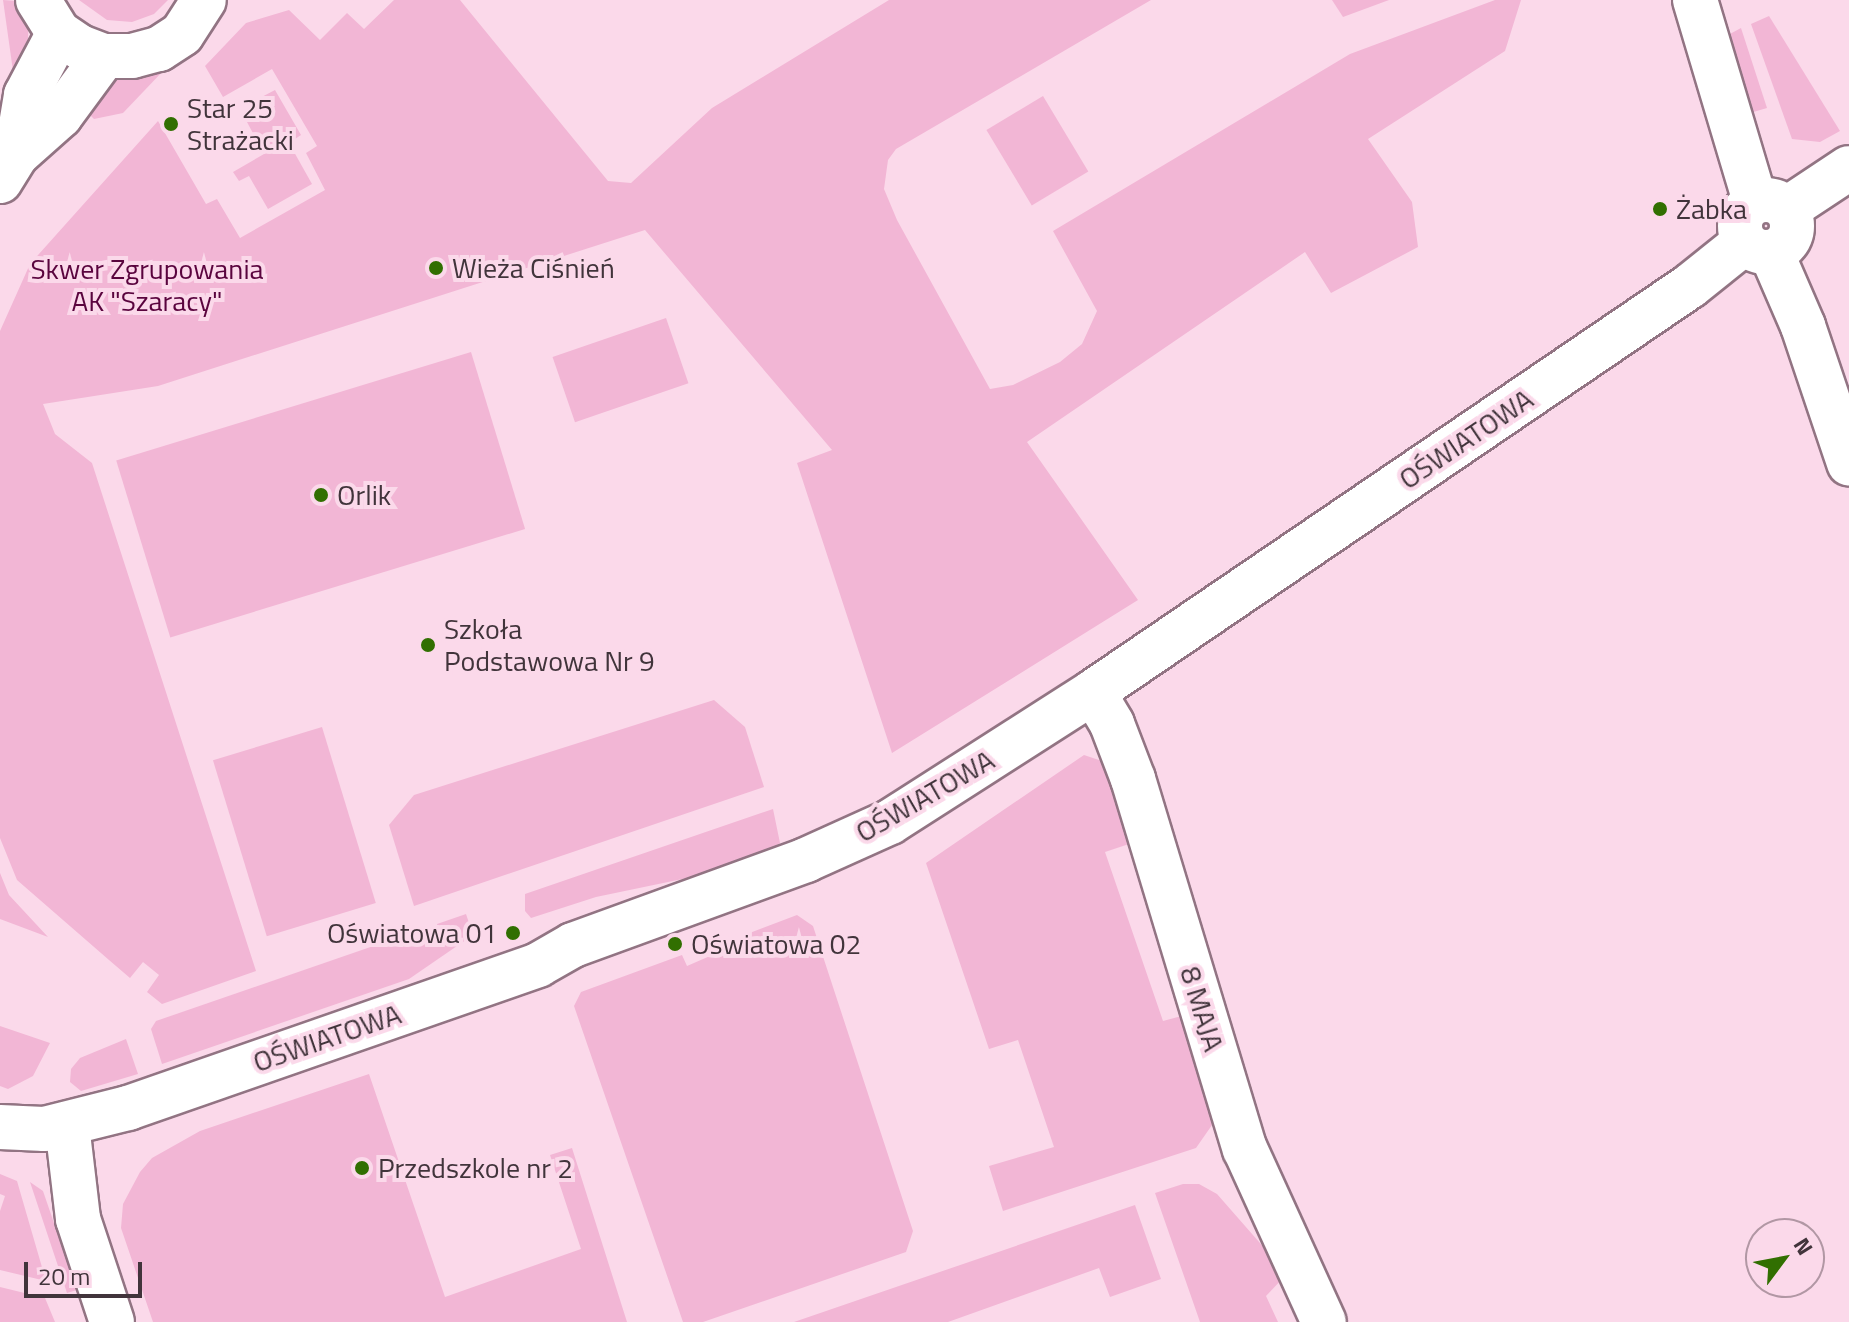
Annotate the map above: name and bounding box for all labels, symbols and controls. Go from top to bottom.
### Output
place label: Star 25 Strażacki [187,91,294,157]
marker: Star 25 Strażacki [162,115,180,133]
place label: Żabka [1676,192,1747,226]
marker: Żabka [1651,200,1669,218]
place label: Wieża Ciśnień [452,251,615,285]
park label: Skwer Zgrupowania AK "Szaracy" [30,252,264,318]
marker: Wieża Ciśnień [427,259,445,277]
street label: OŚWIATOWA [1393,382,1539,496]
place label: Orlik [337,478,391,512]
marker: Orlik [312,486,330,504]
place label: Szkoła Podstawowa Nr 9 [444,612,655,678]
marker: Szkoła Podstawowa Nr 9 [419,636,437,654]
street label: OŚWIATOWA [850,743,1000,849]
place label: Oświatowa 01 [327,916,497,950]
marker: Oświatowa 01 [504,924,522,942]
place label: Oświatowa 02 [691,927,861,961]
marker: Oświatowa 02 [666,935,684,953]
street label: 8 MAJA [1173,963,1231,1055]
street label: OŚWIATOWA [249,997,405,1079]
place label: Przedszkole nr 2 [378,1151,573,1185]
marker: Przedszkole nr 2 [353,1159,371,1177]
north arrow [1745,1218,1825,1298]
text: N [1785,1231,1822,1262]
scale bar [28,1246,146,1296]
text: 20 m [38,1258,90,1294]

